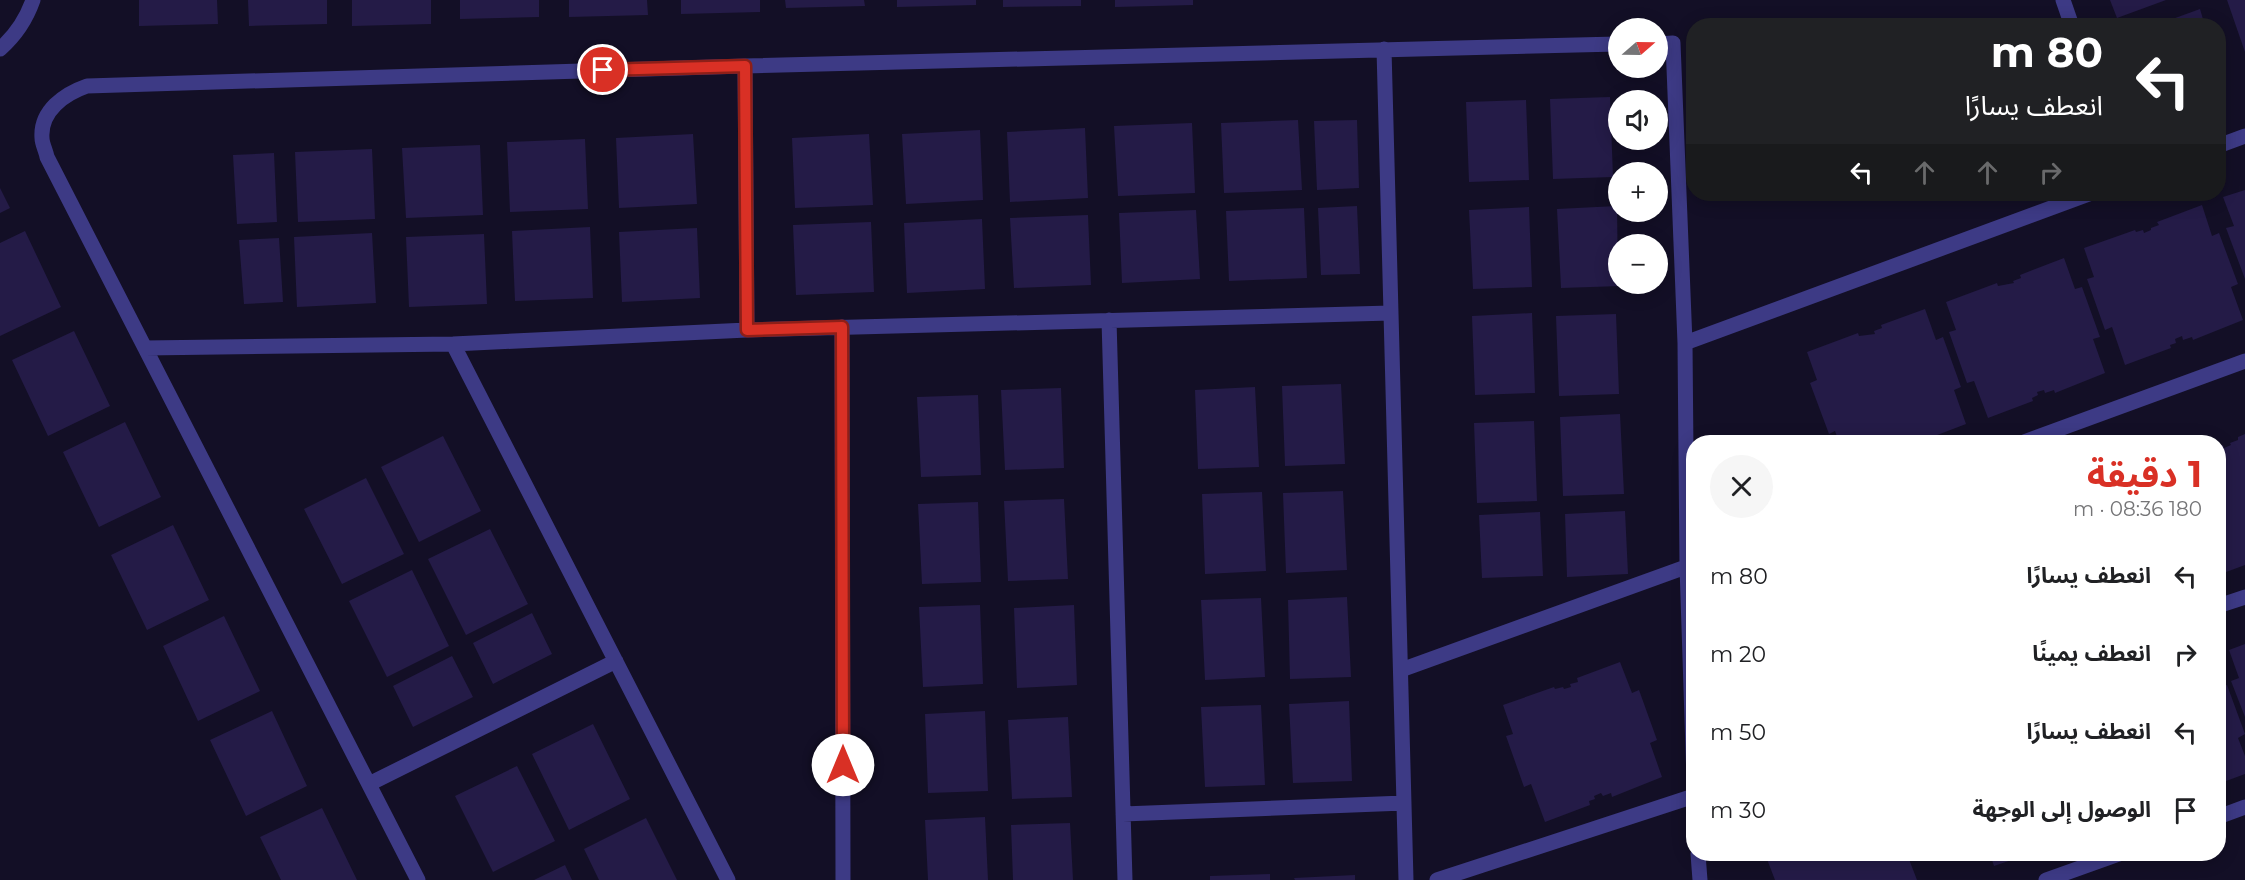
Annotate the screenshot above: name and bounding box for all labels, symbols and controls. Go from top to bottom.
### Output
north arrow [1608,18,1668,78]
map controls [1608,18,1668,294]
text: 80 m [1991,26,2103,78]
icon: left [2124,42,2202,120]
pin [577,44,628,95]
icon: arrive [586,53,619,86]
text: انعطف يسارًا [1965,89,2103,122]
button: sound [1608,90,1668,150]
icon: left [1845,156,1878,189]
icon: ahead [1908,156,1941,189]
icon: ahead [1971,156,2004,189]
icon: right [2034,156,2067,189]
button: + [1608,162,1668,222]
button: − [1608,234,1668,294]
text: 1 دقيقة [2087,452,2202,496]
button: close [1710,455,1773,518]
text: 180 m · 08:36 [2073,497,2202,521]
icon: left [2169,560,2202,593]
text: انعطف يسارًا [2027,562,2151,589]
text: 80 m [1710,563,1768,590]
icon: right [2169,638,2202,671]
text: انعطف يمينًا [2032,640,2151,667]
text: 20 m [1710,641,1766,668]
icon: left [2169,716,2202,749]
text: انعطف يسارًا [2027,718,2151,745]
text: 50 m [1710,719,1766,746]
position arrow [811,733,875,797]
icon: arrive [2169,794,2202,827]
text: الوصول إلى الوجهة [1972,796,2151,823]
text: 30 m [1710,797,1766,824]

